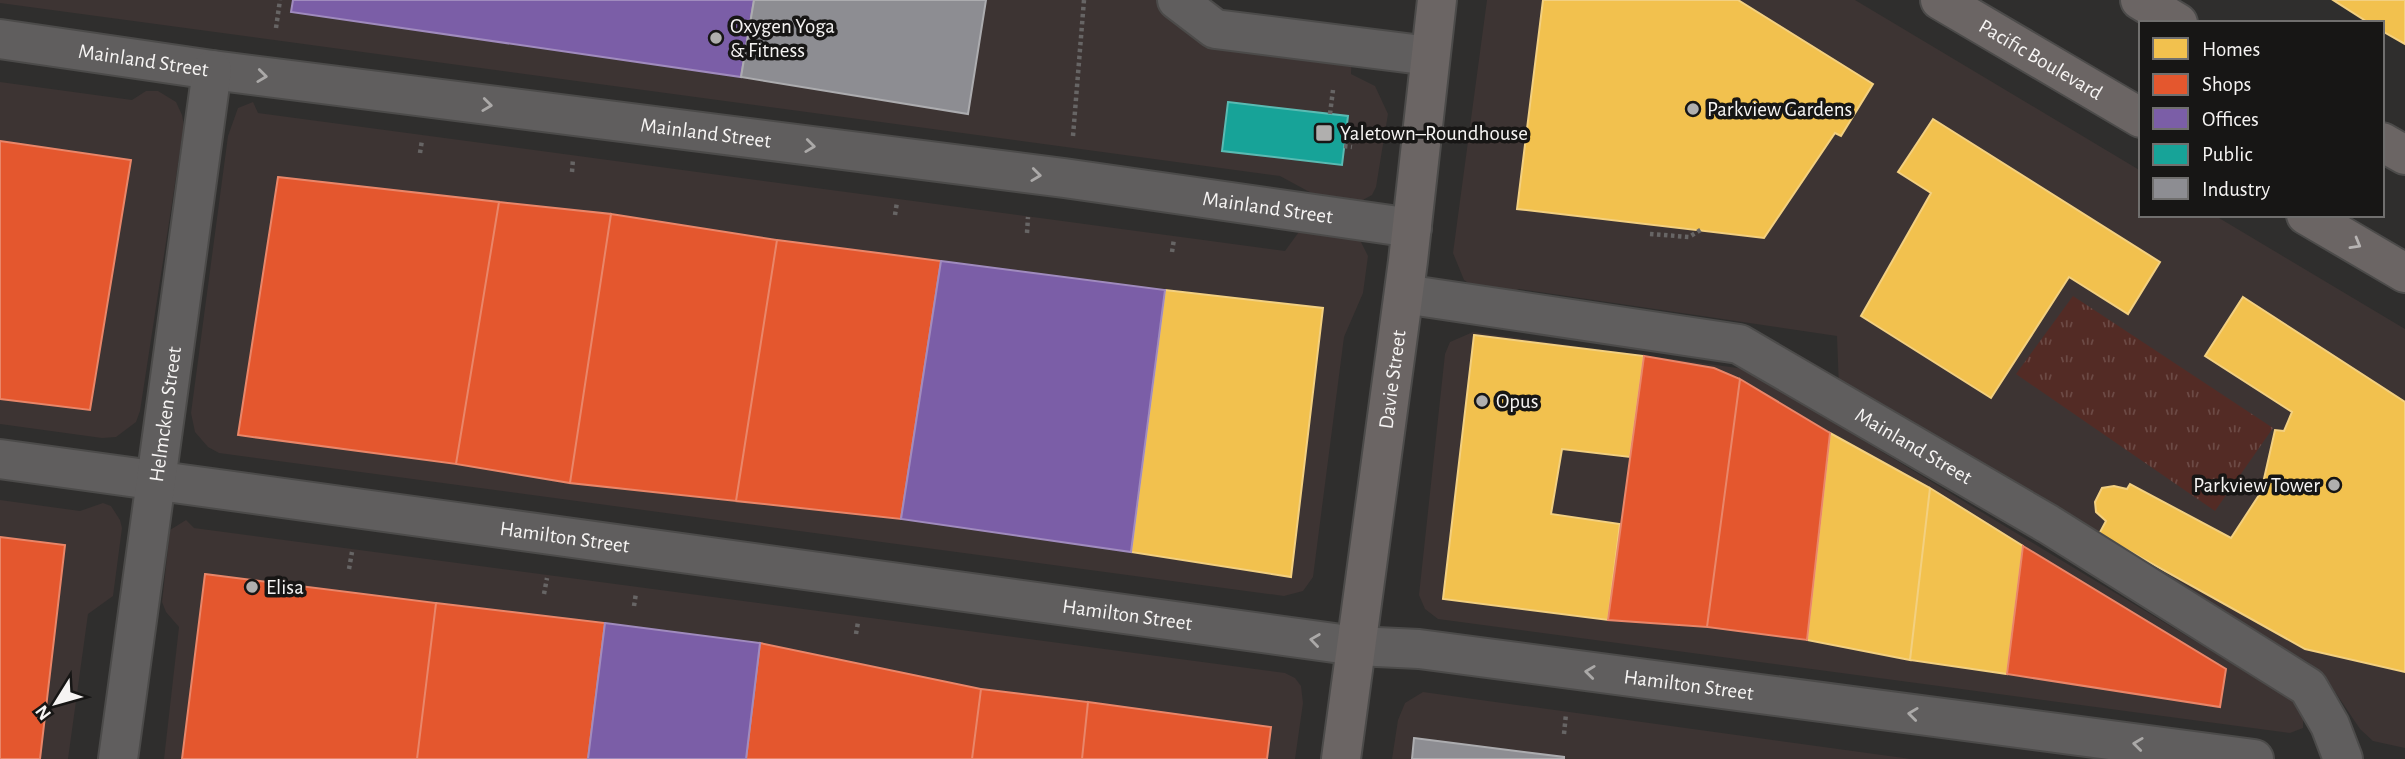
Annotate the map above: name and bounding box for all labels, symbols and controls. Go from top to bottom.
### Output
street label: Pacific Boulevard [1976,15,2106,104]
place label: Oxygen Yoga & Fitness [730,16,835,61]
legend [2139,21,2384,217]
marker: Oxygen Yoga & Fitness [708,30,724,46]
text: Homes [2202,39,2260,60]
street label: Mainland Street [77,40,210,80]
one-way arrow [256,68,267,83]
text: Shops [2202,74,2251,95]
one-way arrow [481,97,493,112]
place label: Parkview Gardens [1707,99,1852,120]
marker: Parkview Gardens [1685,101,1701,117]
text: Offices [2202,109,2259,130]
street label: Mainland Street [639,114,773,151]
marker: Yaletown–Roundhouse [1314,123,1334,143]
place label: Yaletown–Roundhouse [1340,123,1528,144]
one-way arrow [804,139,816,154]
text: Public [2202,144,2252,165]
one-way arrow [1030,167,1042,182]
text: Industry [2202,179,2270,200]
street label: Mainland Street [1201,188,1335,227]
one-way arrow [2348,236,2361,249]
street label: Davie Street [1375,328,1409,430]
street label: Helmcken Street [145,345,185,483]
place label: Opus [1496,391,1539,412]
marker: Opus [1474,393,1490,409]
street label: Mainland Street [1852,404,1976,488]
place label: Parkview Tower [2193,475,2320,496]
marker: Parkview Tower [2326,477,2342,493]
street label: Hamilton Street [498,518,631,556]
place label: Elisa [266,577,304,598]
marker: Elisa [244,579,260,595]
street label: Hamilton Street [1061,595,1194,634]
one-way arrow [1310,633,1321,648]
one-way arrow [1584,665,1596,680]
street label: Hamilton Street [1623,666,1755,704]
north arrow [21,668,91,738]
text: N [32,701,55,723]
one-way arrow [1907,707,1919,722]
one-way arrow [2132,736,2144,751]

